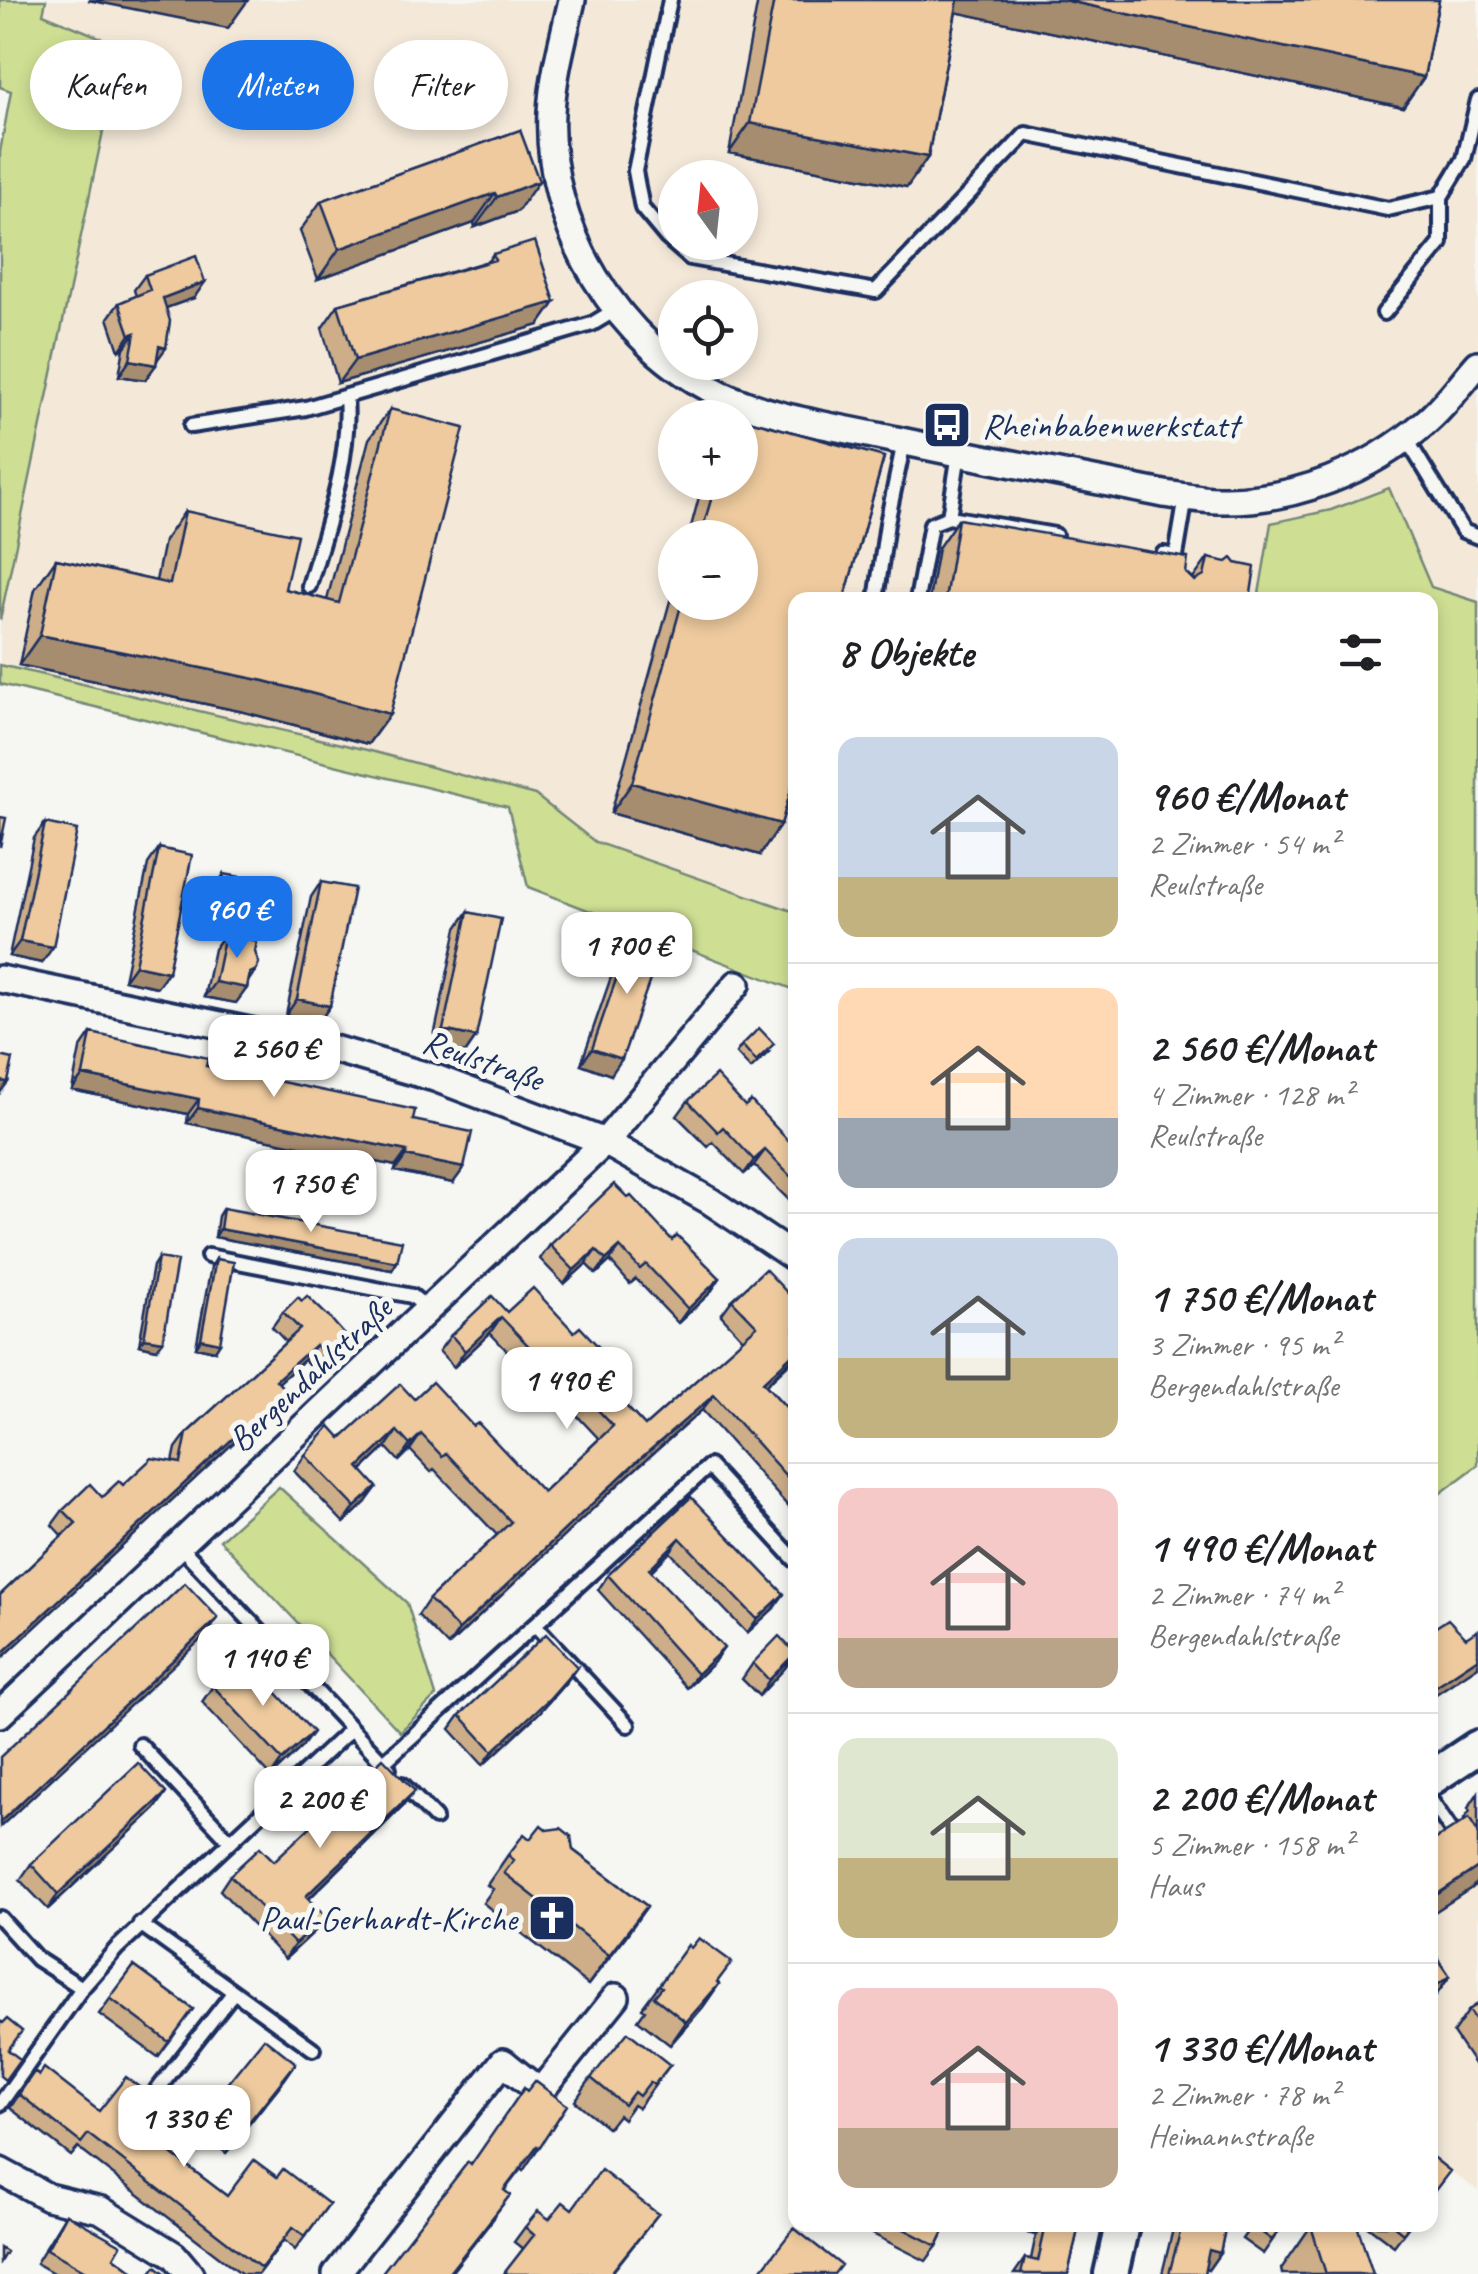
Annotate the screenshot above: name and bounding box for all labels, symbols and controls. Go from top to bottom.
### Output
chip: Kaufen [30,40,182,130]
chip: Mieten [202,40,354,130]
chip: Filter [374,40,508,130]
north arrow [658,160,758,260]
map controls [658,160,758,620]
button: locate [658,280,758,380]
bus stop icon: Rheinbabenwerkstatt [921,399,973,451]
button: + [658,400,758,500]
place label: Rheinbabenwerkstatt [982,403,1243,448]
button: − [658,520,758,620]
icon: filters [1333,625,1388,680]
text: 8 Objekte [838,626,974,679]
text: 960 €/Monat [1148,770,1344,823]
icon: home [918,777,1038,897]
text: 2 Zimmer · 54 m² [1148,823,1338,864]
text: Reulstraße [1148,864,1262,905]
pin: 960 € [167,876,307,961]
text: 960 € [204,888,270,929]
pin: 1 700 € [535,912,719,997]
text: 1 700 € [583,924,671,965]
pin: 2 560 € [182,1015,366,1100]
street label: Reulstraße [417,1018,552,1102]
text: 2 560 €/Monat [1148,1021,1373,1074]
text: 2 560 € [230,1027,318,1068]
icon: home [918,1028,1038,1148]
text: 4 Zimmer · 128 m² [1148,1074,1353,1115]
text: Reulstraße [1148,1115,1262,1156]
pin: 1 750 € [219,1150,403,1235]
text: 1 750 € [268,1162,354,1203]
text: 1 750 €/Monat [1148,1271,1372,1324]
icon: home [918,1278,1038,1398]
street label: Bergendahlstraße [218,1285,403,1462]
text: 3 Zimmer · 95 m² [1148,1324,1338,1365]
pin: 1 490 € [475,1347,659,1432]
text: 1 490 € [523,1359,611,1400]
text: Bergendahlstraße [1148,1365,1339,1406]
text: 1 490 €/Monat [1148,1521,1372,1574]
icon: home [918,1528,1038,1648]
text: 2 Zimmer · 74 m² [1148,1574,1338,1615]
text: Bergendahlstraße [1148,1615,1339,1656]
pin: 1 140 € [171,1624,355,1709]
text: 1 140 € [219,1636,307,1677]
pin: 2 200 € [228,1766,412,1851]
text: 2 200 €/Monat [1148,1771,1373,1824]
text: 2 200 € [276,1778,364,1819]
icon: home [918,1778,1038,1898]
text: 5 Zimmer · 158 m² [1148,1824,1353,1865]
text: Haus [1148,1865,1203,1906]
church icon: Paul-Gerhardt-Kirche [526,1892,578,1944]
place label: Paul-Gerhardt-Kirche [260,1896,520,1941]
text: 1 330 €/Monat [1148,2021,1373,2074]
icon: home [918,2028,1038,2148]
text: 2 Zimmer · 78 m² [1148,2074,1338,2115]
pin: 1 330 € [92,2085,276,2170]
text: 1 330 € [140,2097,228,2138]
text: Heimannstraße [1148,2115,1312,2156]

